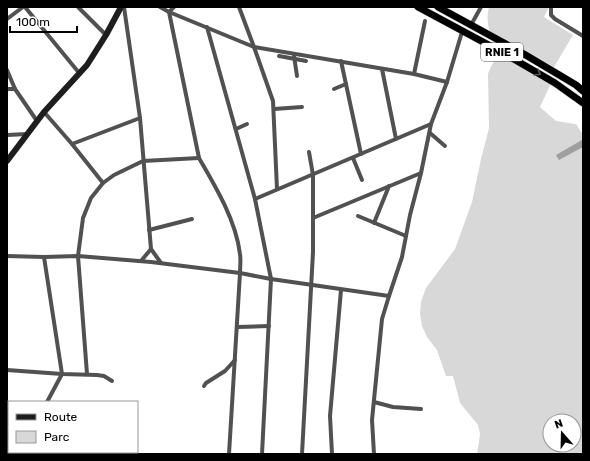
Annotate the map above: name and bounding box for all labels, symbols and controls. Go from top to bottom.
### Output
scale bar [10,8,77,34]
text: 100 m [16,15,50,29]
road number: RNIE 1 [481,43,523,61]
one-way arrow [534,69,541,76]
legend [8,401,138,453]
text: Route [44,410,78,424]
north arrow [542,413,582,453]
text: N [553,417,565,432]
text: Parc [44,430,70,444]

